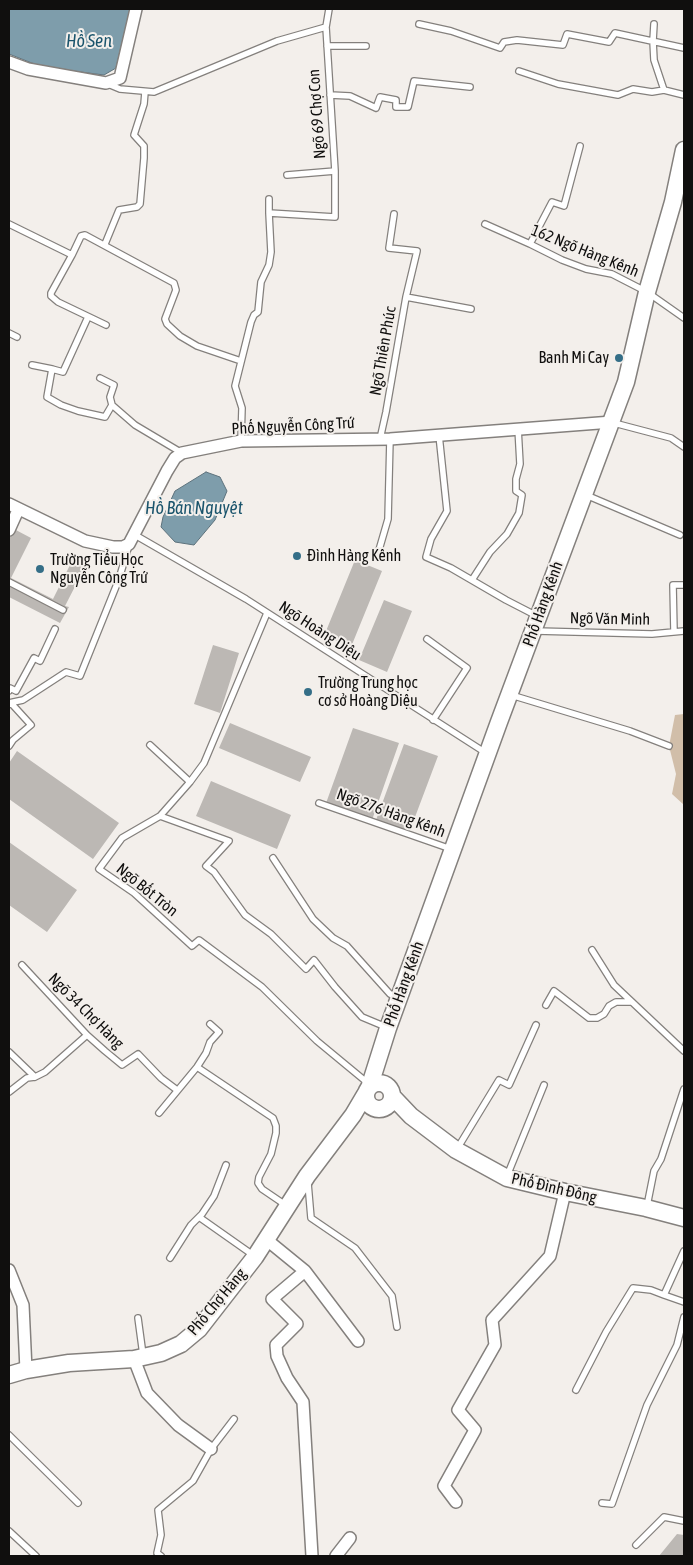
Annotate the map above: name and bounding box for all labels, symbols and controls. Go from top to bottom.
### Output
water label: Hồ Sen [66,30,112,52]
street label: Ngõ 69 Chợ Con [304,68,330,160]
street label: 162 Ngõ Hàng Kênh [528,221,642,281]
street label: Ngõ Thiên Phúc [366,305,400,397]
place label: Banh Mi Cay [538,348,609,368]
marker: Banh Mi Cay [613,352,625,364]
street label: Phố Nguyễn Công Trứ [231,413,355,439]
water label: Hồ Bán Nguyệt [145,497,243,519]
place label: Đình Hàng Kênh [307,546,401,566]
place label: Trường Tiểu Học Nguyễn Công Trứ [50,550,148,588]
marker: Đình Hàng Kênh [291,550,303,562]
street label: Phố Hàng Kênh [519,559,567,649]
marker: Trường Tiểu Học Nguyễn Công Trứ [34,563,46,575]
street label: Ngõ Hoàng Diệu [275,597,365,665]
street label: Ngõ Văn Minh [570,609,650,629]
place label: Trường Trung học cơ sở Hoàng Diệu [318,673,418,711]
marker: Trường Trung học cơ sở Hoàng Diệu [302,686,314,698]
street label: Ngõ 276 Hàng Kênh [334,784,448,842]
street label: Ngõ Bốt Tròn [112,859,182,921]
street label: Phố Hàng Kênh [380,939,428,1029]
street label: Ngõ 34 Chợ Hàng [44,969,128,1053]
street label: Phố Đình Đông [510,1169,598,1207]
street label: Phố Chợ Hàng [183,1265,251,1339]

